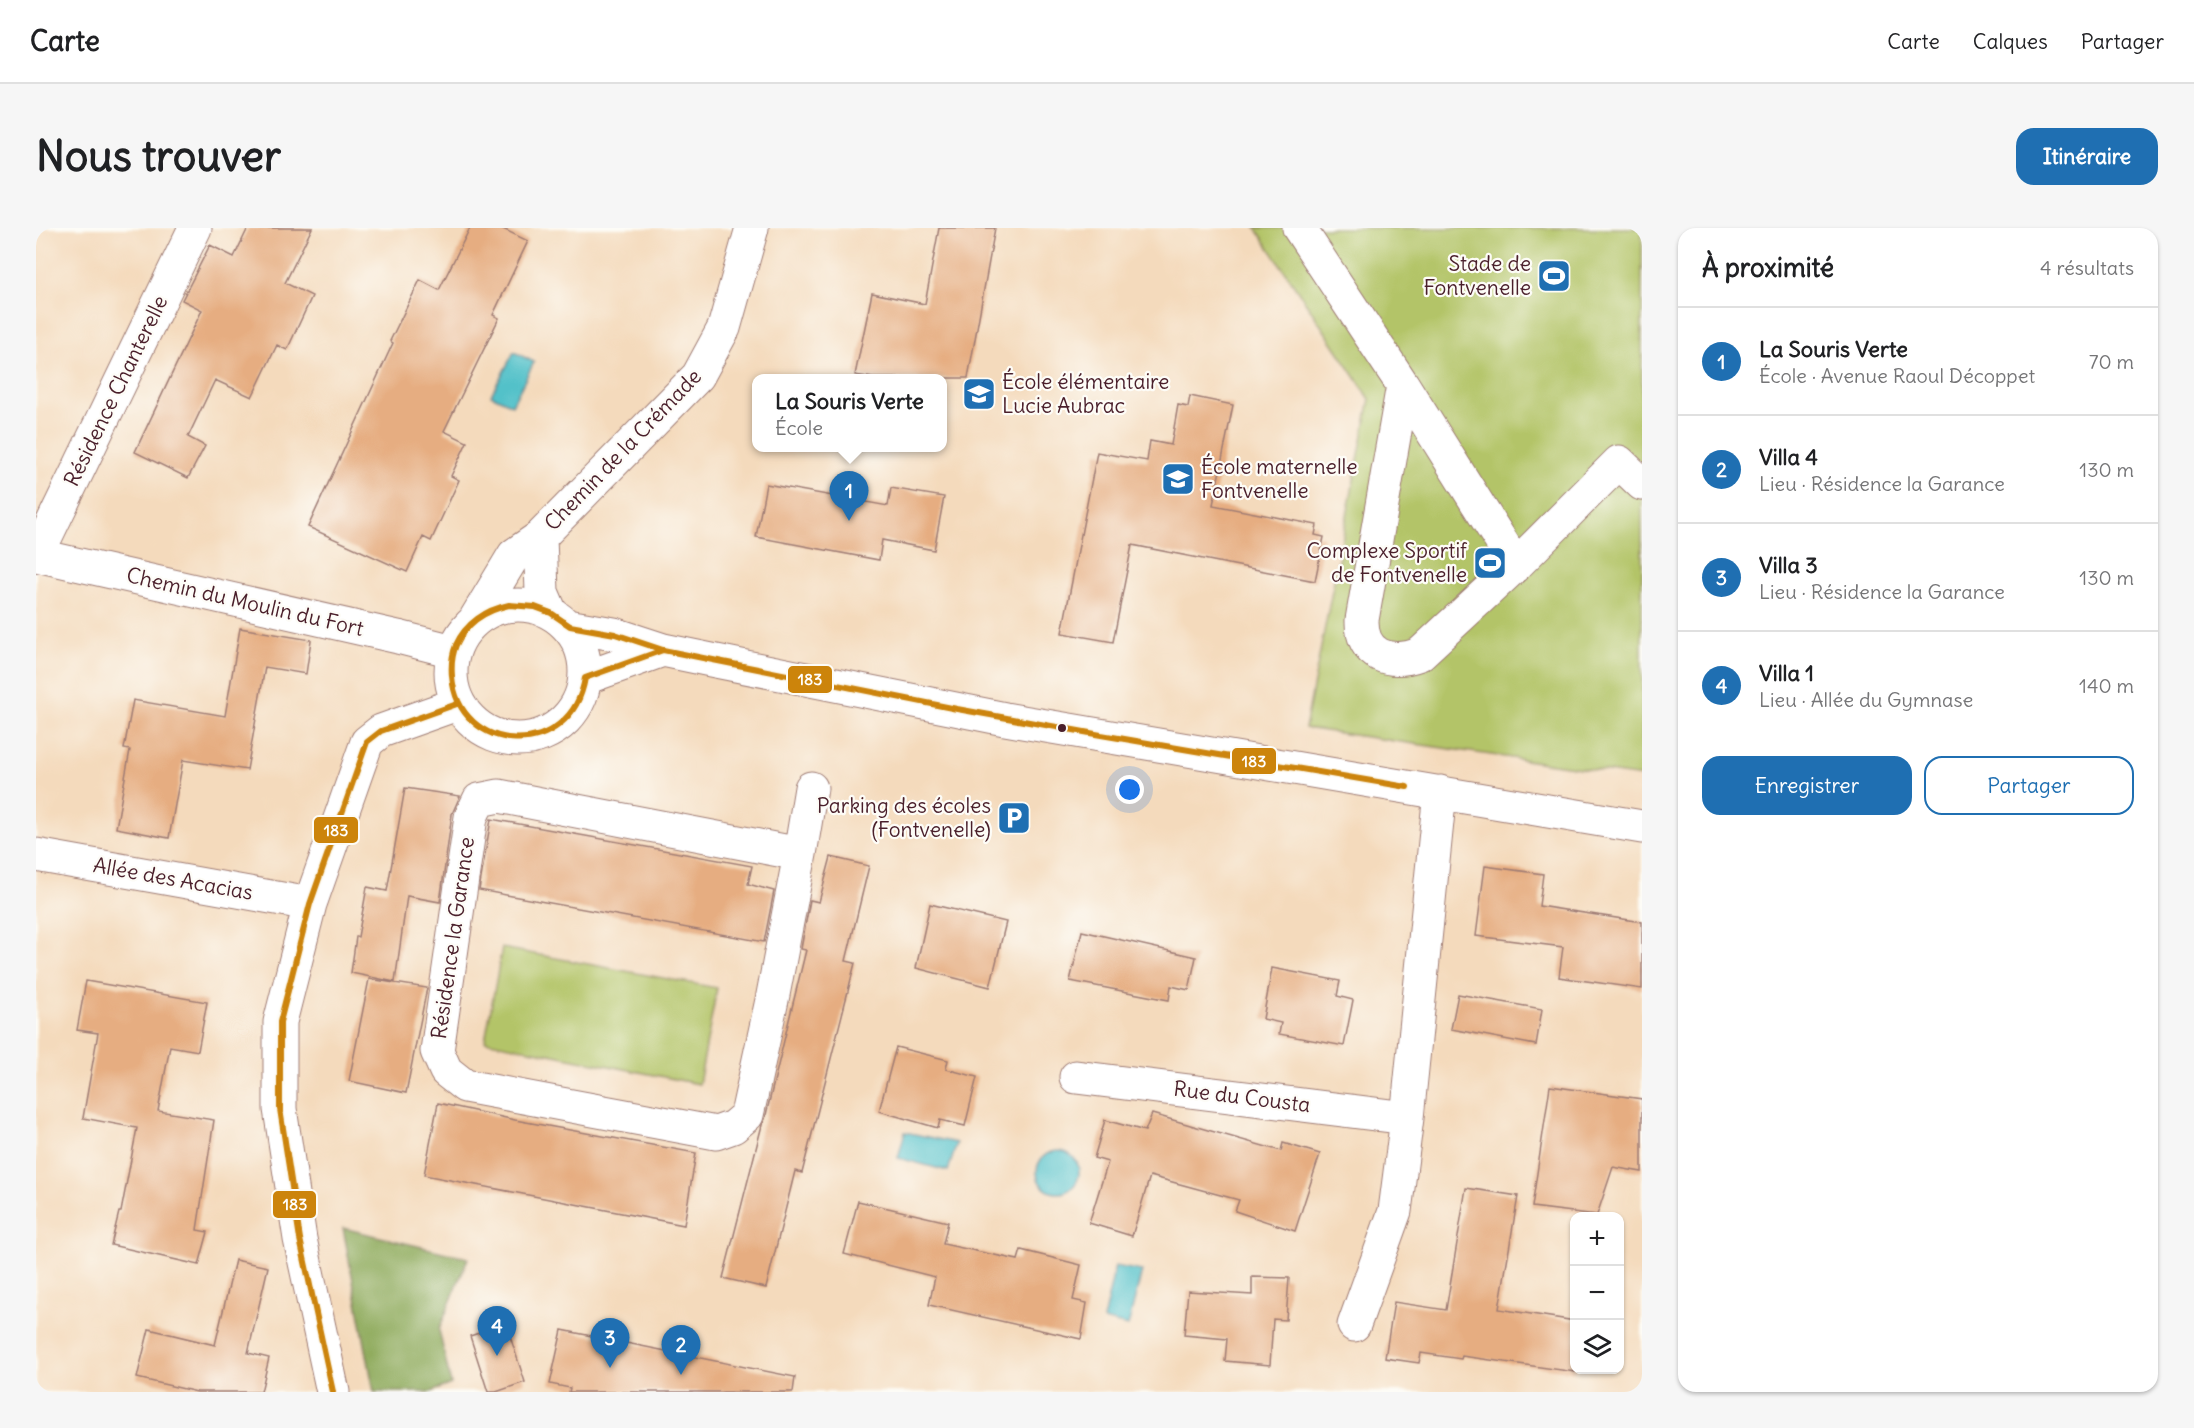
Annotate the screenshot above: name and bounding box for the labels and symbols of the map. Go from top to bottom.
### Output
place label: Stade de Fontvenelle [1423,250,1531,301]
sports icon: Stade de Fontvenelle [1536,258,1572,294]
street label: Résidence Chanterelle [58,291,173,491]
street label: Chemin de la Crémade [538,363,707,536]
place label: École élémentaire Lucie Aubrac [1002,368,1169,419]
school or university icon: École élémentaire Lucie Aubrac [961,376,997,412]
place label: École maternelle Fontvenelle [1201,453,1358,504]
school or university icon: École maternelle Fontvenelle [1160,461,1196,497]
pin: 1 [830,472,868,521]
place label: Complexe Sportif de Fontvenelle [1306,537,1468,588]
sports icon: Complexe Sportif de Fontvenelle [1472,545,1508,581]
street label: Chemin du Moulin du Fort [124,561,366,642]
line badge: 183 [787,665,833,694]
text: 183 [798,669,822,689]
unlabelled marker [1056,722,1068,734]
line badge: 183 [1231,747,1277,775]
text: 183 [1242,751,1266,771]
your location [1115,775,1144,804]
place label: Parking des écoles (Fontvenelle) [817,792,991,843]
parking icon: Parking des écoles (Fontvenelle) [996,800,1032,836]
line badge: 183 [313,816,359,844]
text: 183 [324,820,348,840]
street label: Résidence la Garance [425,835,480,1041]
street label: Allée des Acacias [91,851,255,906]
street label: Rue du Cousta [1172,1075,1312,1118]
line badge: 183 [272,1190,317,1219]
text: 183 [283,1194,307,1214]
pin: 4 [478,1306,516,1356]
pin: 3 [590,1318,630,1368]
pin: 2 [662,1326,700,1375]

